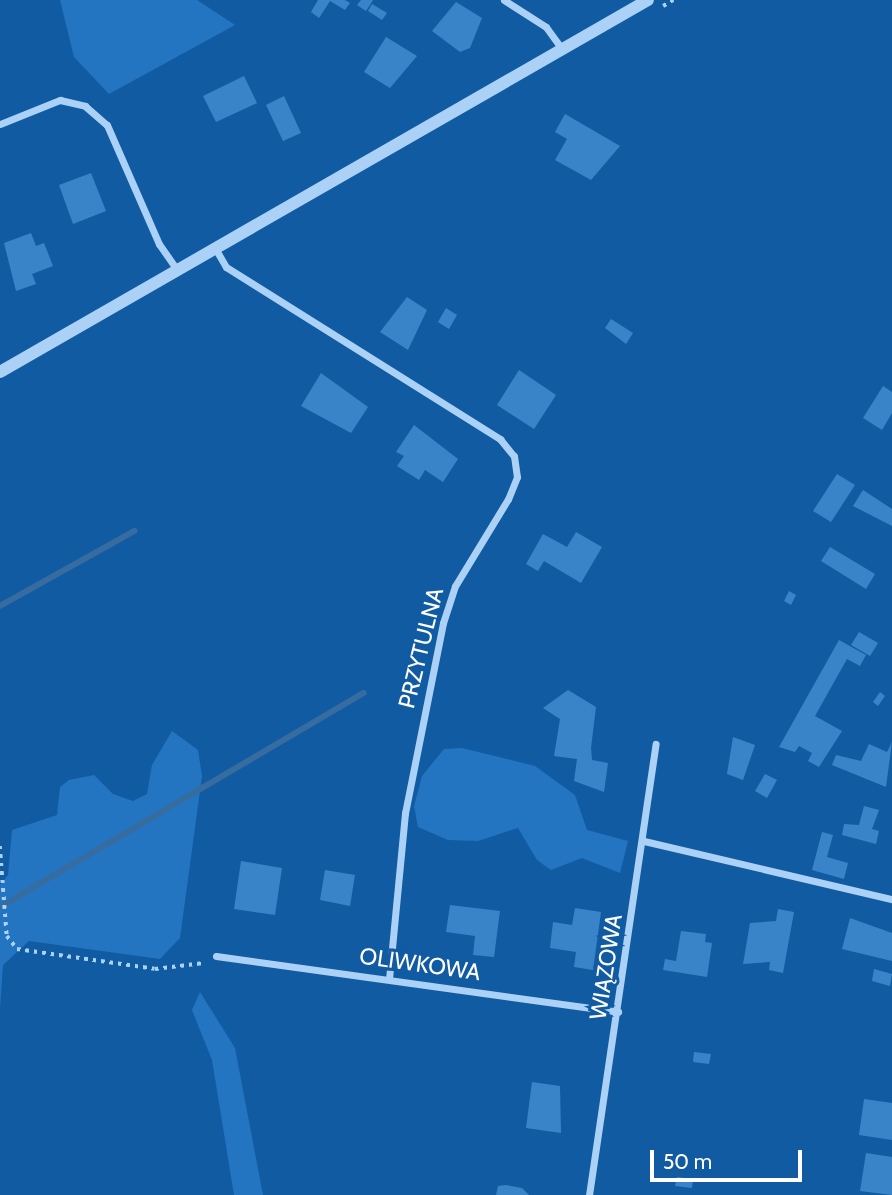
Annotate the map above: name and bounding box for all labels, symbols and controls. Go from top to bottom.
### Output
street label: PRZYTULNA [393,585,449,711]
street label: WIĄZOWA [584,912,628,1022]
street label: OLIWKOWA [358,942,482,986]
scale bar [654,1136,806,1180]
text: 50 m [663,1149,712,1174]

